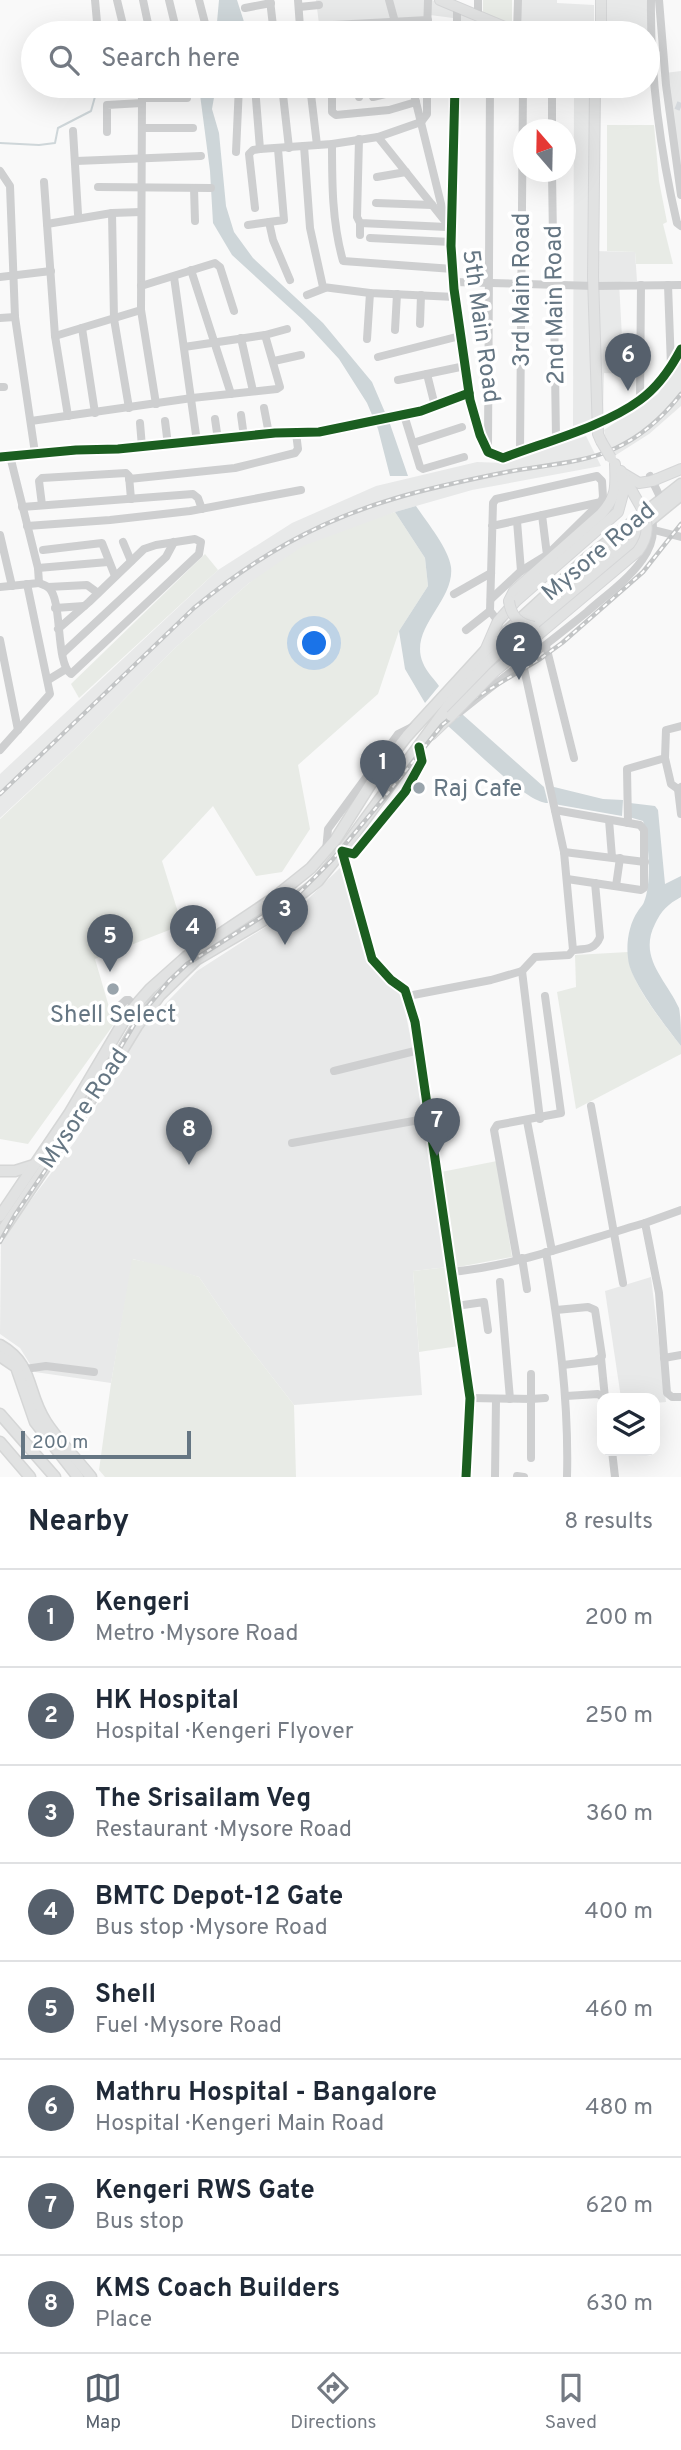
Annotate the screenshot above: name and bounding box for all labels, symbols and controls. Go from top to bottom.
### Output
search box [21,21,660,98]
icon: search [45,41,83,79]
text: Search here [101,43,240,76]
north arrow [513,119,576,182]
street label: 3rd Main Road [508,213,538,367]
street label: 2nd Main Road [540,225,572,385]
street label: 5th Main Road [454,248,506,405]
pin: 6 [605,333,651,391]
street label: Mysore Road [537,496,662,609]
pin: 2 [496,622,542,680]
your location [297,626,331,660]
pin: 1 [360,740,406,798]
place label: Raj Cafe [433,775,522,805]
marker: Raj Cafe [411,780,427,796]
pin: 3 [262,887,308,945]
pin: 4 [170,905,216,963]
pin: 5 [87,914,133,972]
marker: Shell Select [105,981,121,997]
place label: Shell Select [50,1001,176,1031]
street label: Mysore Road [33,1043,136,1175]
pin: 7 [414,1098,460,1156]
pin: 8 [166,1107,212,1165]
map controls [597,1393,660,1456]
button: layers [597,1393,660,1456]
scale bar [21,1428,191,1460]
text: 200 m [32,1431,88,1455]
text: Nearby [28,1504,129,1541]
text: 8 results [564,1508,653,1537]
text: Kengeri [95,1587,190,1620]
text: 1 [46,1604,56,1633]
text: 200 m [585,1604,653,1633]
text: Metro · Mysore Road [95,1620,298,1649]
text: HK Hospital [95,1685,239,1718]
text: 2 [44,1702,58,1731]
text: 250 m [585,1702,653,1731]
text: Hospital · Kengeri Flyover [95,1718,354,1747]
text: The Srisailam Veg [95,1783,311,1816]
text: 3 [44,1800,58,1829]
text: 360 m [586,1800,653,1829]
text: Restaurant · Mysore Road [95,1816,352,1845]
text: BMTC Depot-12 Gate [95,1881,343,1914]
text: 4 [44,1898,58,1927]
text: 400 m [584,1898,653,1927]
text: Bus stop · Mysore Road [95,1914,328,1943]
text: Shell [95,1979,156,2012]
text: 5 [44,1996,58,2025]
text: 460 m [585,1996,653,2025]
text: Fuel · Mysore Road [95,2012,282,2041]
text: Mathru Hospital - Bangalore [95,2077,437,2110]
text: 6 [44,2094,58,2123]
text: 480 m [585,2094,653,2123]
text: Hospital · Kengeri Main Road [95,2110,384,2139]
text: Kengeri RWS Gate [95,2175,315,2208]
text: 7 [45,2192,57,2221]
text: 620 m [586,2192,653,2221]
text: Bus stop [95,2208,184,2237]
text: KMS Coach Builders [95,2273,340,2306]
text: 8 [44,2290,58,2319]
text: 630 m [586,2290,653,2319]
text: Place [95,2306,152,2335]
tab: Map [84,2369,122,2435]
tab: Directions [290,2369,377,2435]
tab: Saved [545,2369,597,2435]

